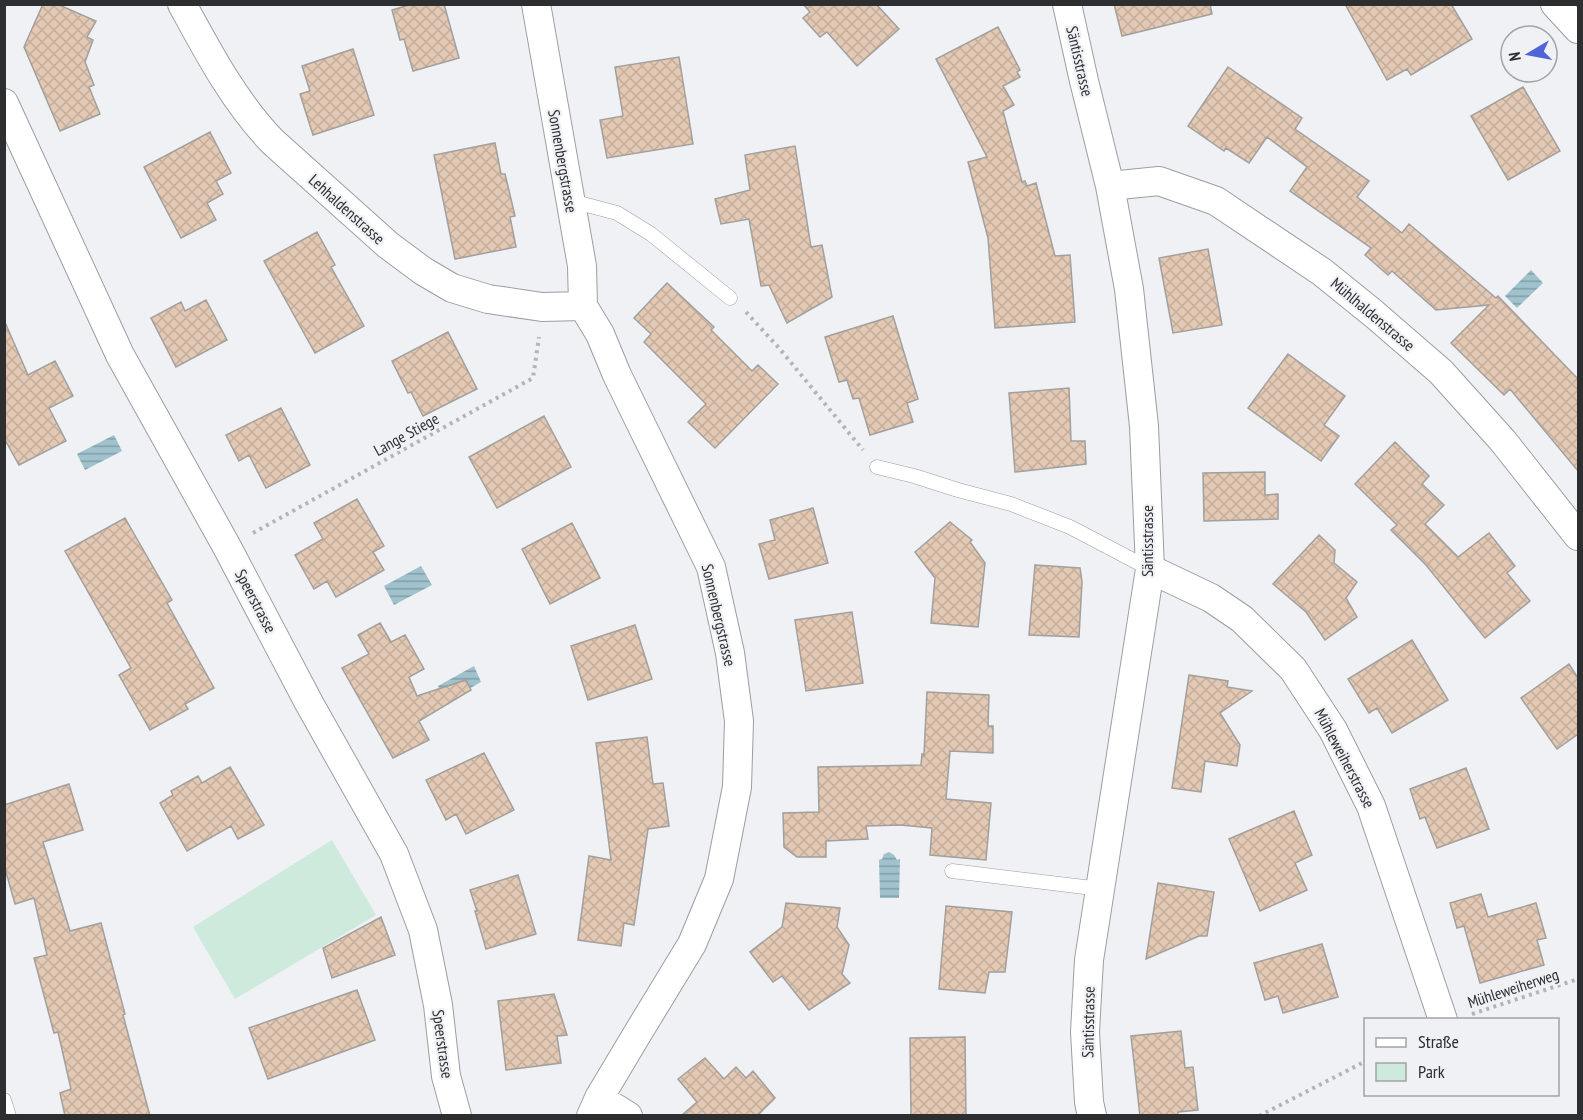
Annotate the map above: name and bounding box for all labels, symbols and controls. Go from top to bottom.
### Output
street label: Säntisstrasse [1062,24,1098,98]
north arrow [1499,24,1559,84]
text: N [1504,51,1525,63]
street label: Sonnenbergstrasse [544,108,582,214]
street label: Lehhaldenstrasse [305,170,389,248]
street label: Mühlhaldenstrasse [1327,273,1419,355]
street label: Lange Stiege [370,408,442,460]
street label: Säntisstrasse [1137,505,1157,577]
street label: Sonnenbergstrasse [698,562,740,668]
street label: Speerstrasse [231,566,281,636]
street label: Mühleweiherstrasse [1310,705,1380,811]
street label: Mühleweiherweg [1465,964,1561,1012]
street label: Säntisstrasse [1077,986,1099,1058]
street label: Speerstrasse [428,1008,458,1080]
legend [1364,1018,1559,1096]
text: Straße [1418,1030,1459,1053]
text: Park [1418,1060,1445,1083]

